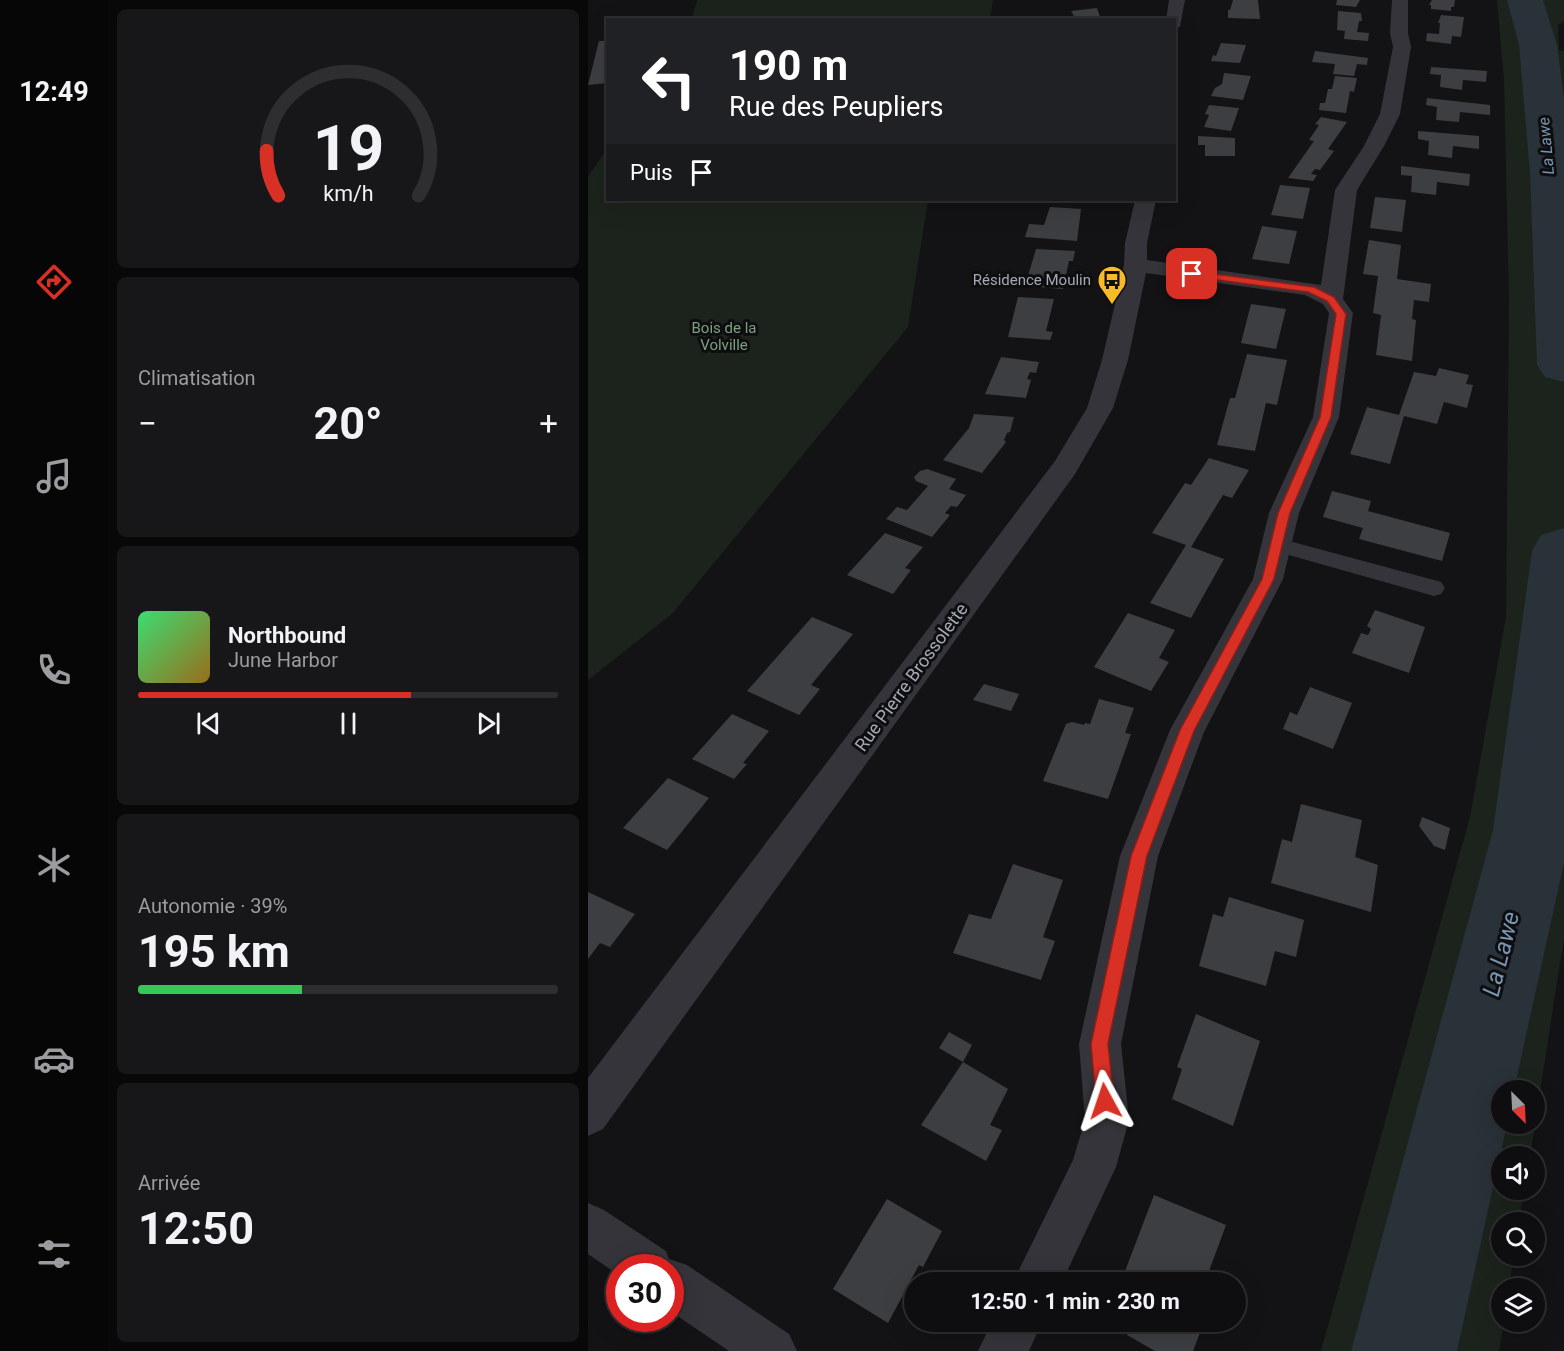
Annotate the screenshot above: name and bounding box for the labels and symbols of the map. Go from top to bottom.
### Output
water label: La Lawe [1534,117,1558,175]
pin [1166,248,1217,299]
bus stop icon: Résidence Moulin [1096,264,1128,306]
place label: Résidence Moulin [973,271,1091,289]
park label: Bois de la Volville [692,319,756,354]
street label: Rue Pierre Brossolette [850,599,972,755]
water label: La Lawe [1477,909,1525,999]
position arrow [1073,1069,1137,1133]
north arrow [1491,1080,1545,1134]
speed limit sign: 30 [606,1254,684,1332]

